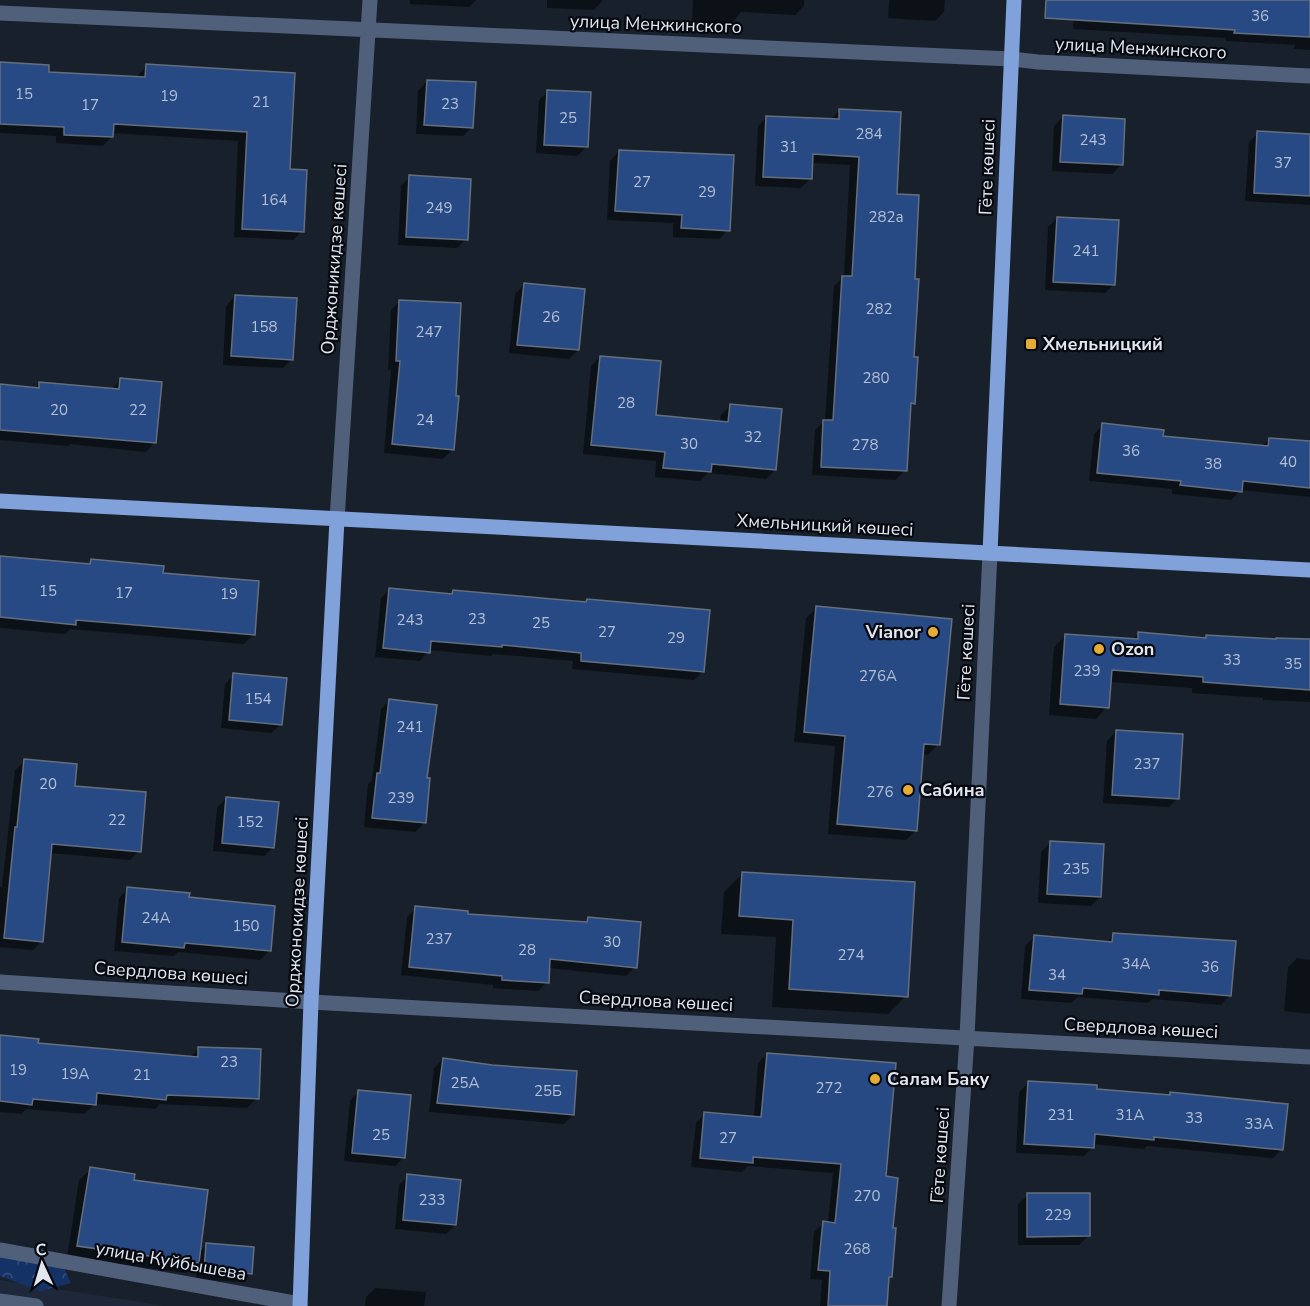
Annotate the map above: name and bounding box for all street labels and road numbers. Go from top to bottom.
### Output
street label: улица Менжинского [570,9,742,39]
street label: улица Менжинского [1055,32,1227,64]
street label: Гёте көшесі [973,118,1001,216]
street label: Орджоникидзе көшесі [315,163,353,355]
street label: Хмельницкий көшесі [736,508,914,542]
street label: Гёте көшесі [951,603,981,701]
street label: Орджонокидзе көшесі [280,816,314,1008]
street label: Свердлова көшесі [93,956,249,990]
street label: Свердлова көшесі [578,985,734,1017]
street label: Свердлова көшесі [1063,1012,1219,1044]
street label: Гёте көшесі [925,1106,955,1204]
street label: улица Куйбышева [94,1236,248,1286]

